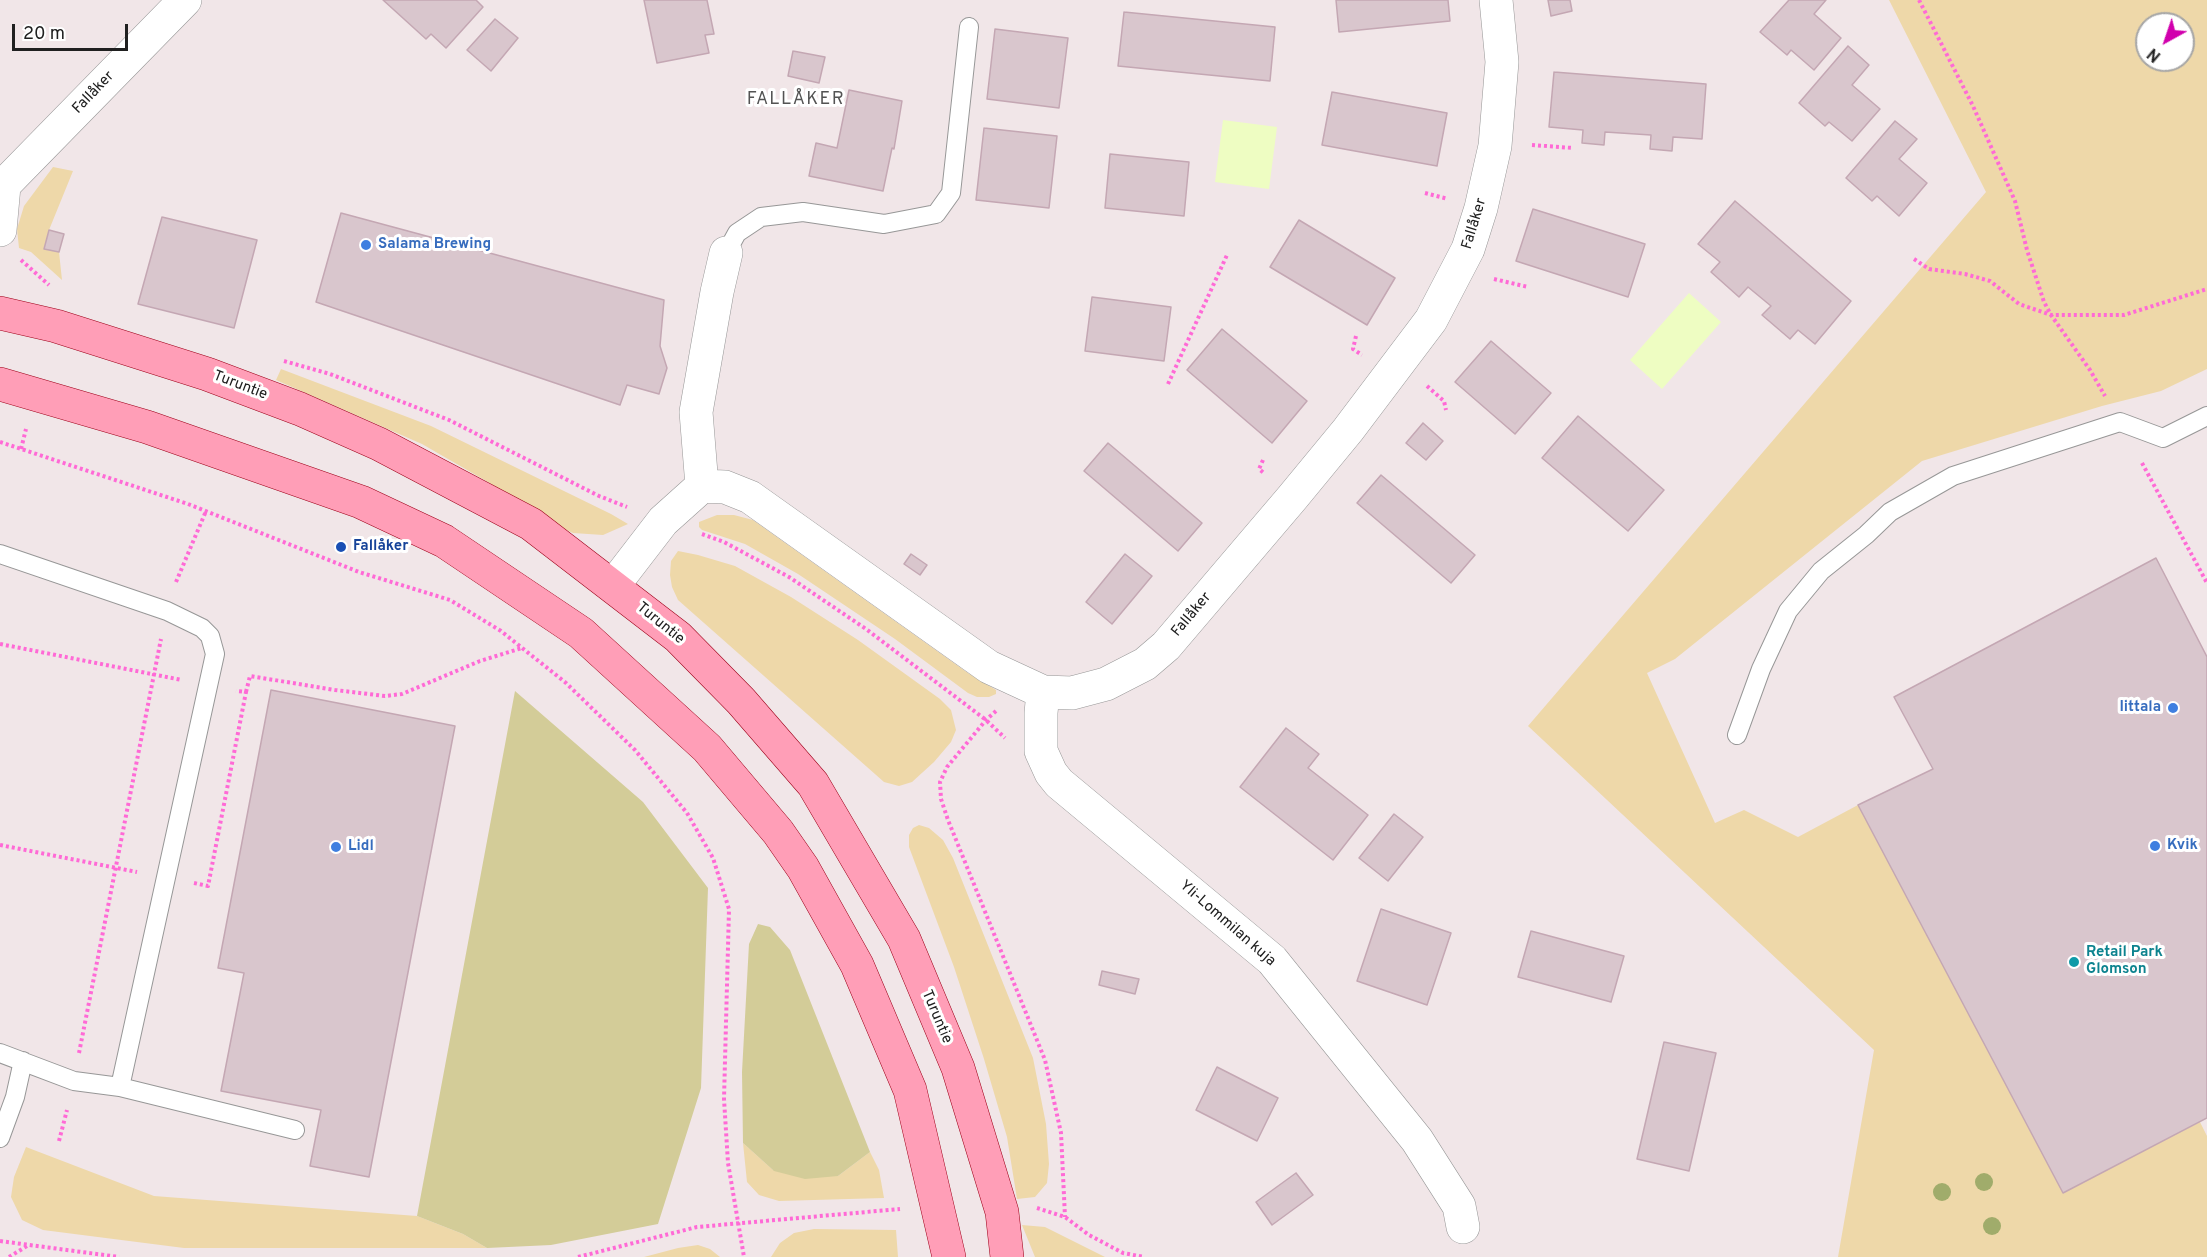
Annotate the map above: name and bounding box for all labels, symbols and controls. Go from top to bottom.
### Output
scale bar [15,12,130,50]
north arrow [2135,12,2195,72]
text: 20 m [23,23,65,46]
text: N [2144,43,2166,66]
street label: Fallåker [69,68,119,118]
district label: FALLÅKER [747,89,845,111]
street label: Fallåker [1459,196,1491,252]
place label: Salama Brewing [378,236,491,254]
marker: Salama Brewing [359,238,373,252]
street label: Turuntie [210,367,270,405]
place label: Fallåker [353,538,408,556]
marker: Fallåker [334,540,348,554]
street label: Fallåker [1168,589,1216,641]
street label: Turuntie [632,599,688,649]
place label: Iittala [2119,699,2161,717]
marker: Iittala [2166,701,2180,715]
place label: Kvik [2167,837,2198,855]
place label: Lidl [348,838,374,856]
marker: Kvik [2148,839,2162,853]
marker: Lidl [329,840,343,854]
street label: Yli-Lommilan kuja [1175,877,1279,971]
place label: Retail Park Glomson [2086,944,2163,979]
marker: Retail Park Glomson [2067,955,2081,969]
street label: Turuntie [917,988,955,1046]

